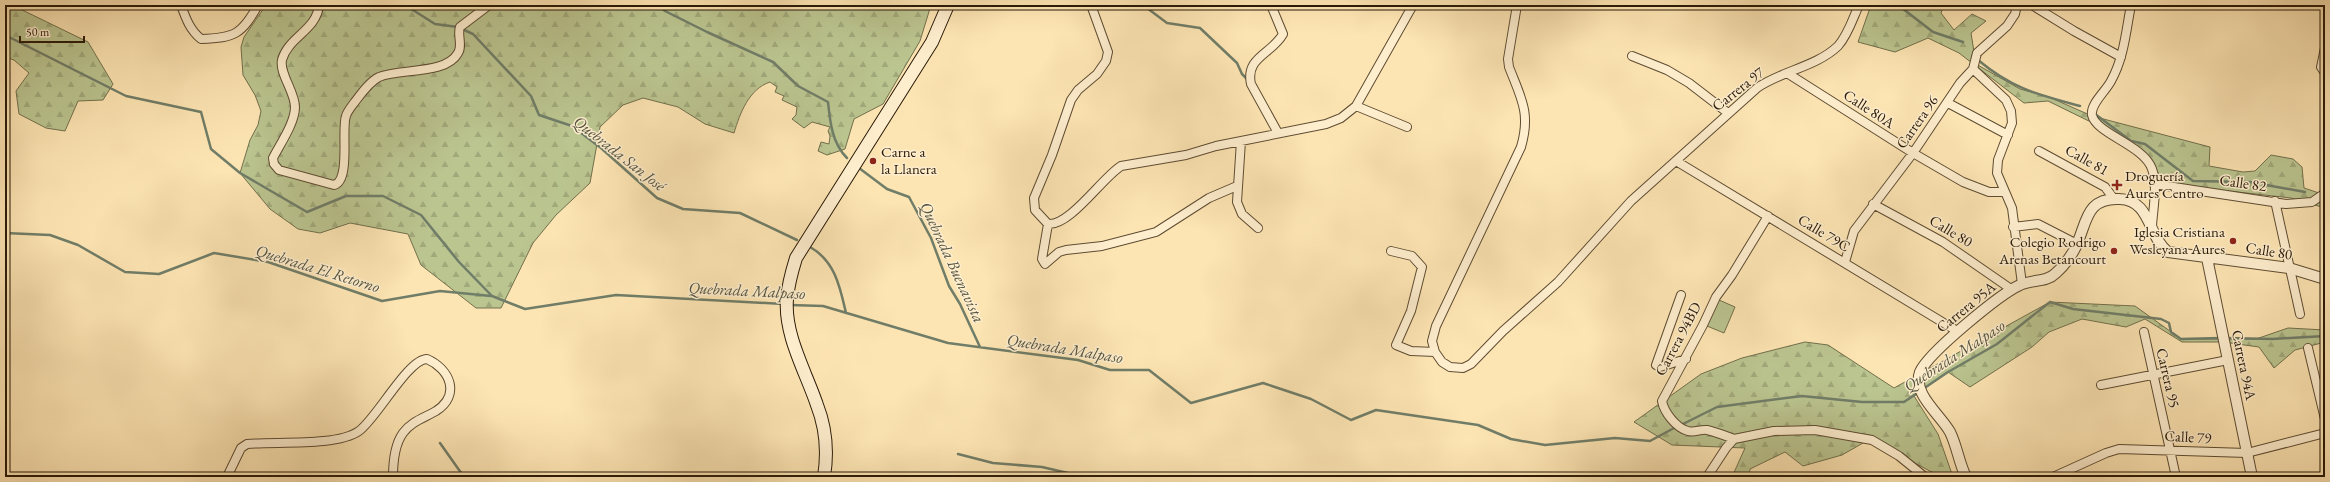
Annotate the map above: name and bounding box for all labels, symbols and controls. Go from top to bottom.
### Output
scale bar [20,18,84,44]
text: 50 m [26,24,50,40]
street label: Carrera 97 [1708,62,1768,115]
street label: Calle 80A [1840,85,1899,133]
street label: Carrera 96 [1891,91,1942,152]
water label: Quebrada San José [569,111,671,197]
street label: Calle 81 [2062,140,2112,179]
place label: Carne a la Llanera [881,142,937,178]
marker: Carne a la Llanera [868,156,878,166]
place label: Droguería Aures Centro [2124,166,2204,202]
street label: Calle 82 [2218,170,2268,195]
marker: Droguería Aures Centro [2112,180,2122,190]
water label: Quebrada Buenavista [915,199,990,326]
street label: Calle 79C [1795,210,1854,256]
street label: Calle 80 [1926,210,1976,251]
place label: Iglesia Cristiana Wesleyana Aures [2129,222,2225,258]
place label: Colegio Rodrigo Arenas Betancourt [1998,232,2106,268]
marker: Iglesia Cristiana Wesleyana Aures [2228,236,2238,246]
street label: Calle 80 [2244,237,2294,264]
water label: Quebrada El Retorno [253,240,382,297]
marker: Colegio Rodrigo Arenas Betancourt [2109,246,2119,256]
street label: Carrera 95A [1932,276,2000,336]
water label: Quebrada Malpaso [688,277,806,304]
street label: Carrera 94BD [1650,299,1705,379]
water label: Quebrada Malpaso [1899,315,2009,396]
street label: Carrera 94A [2228,328,2261,402]
water label: Quebrada Malpaso [1005,329,1124,368]
street label: Carrera 95 [2152,346,2185,410]
street label: Calle 79 [2164,426,2212,447]

